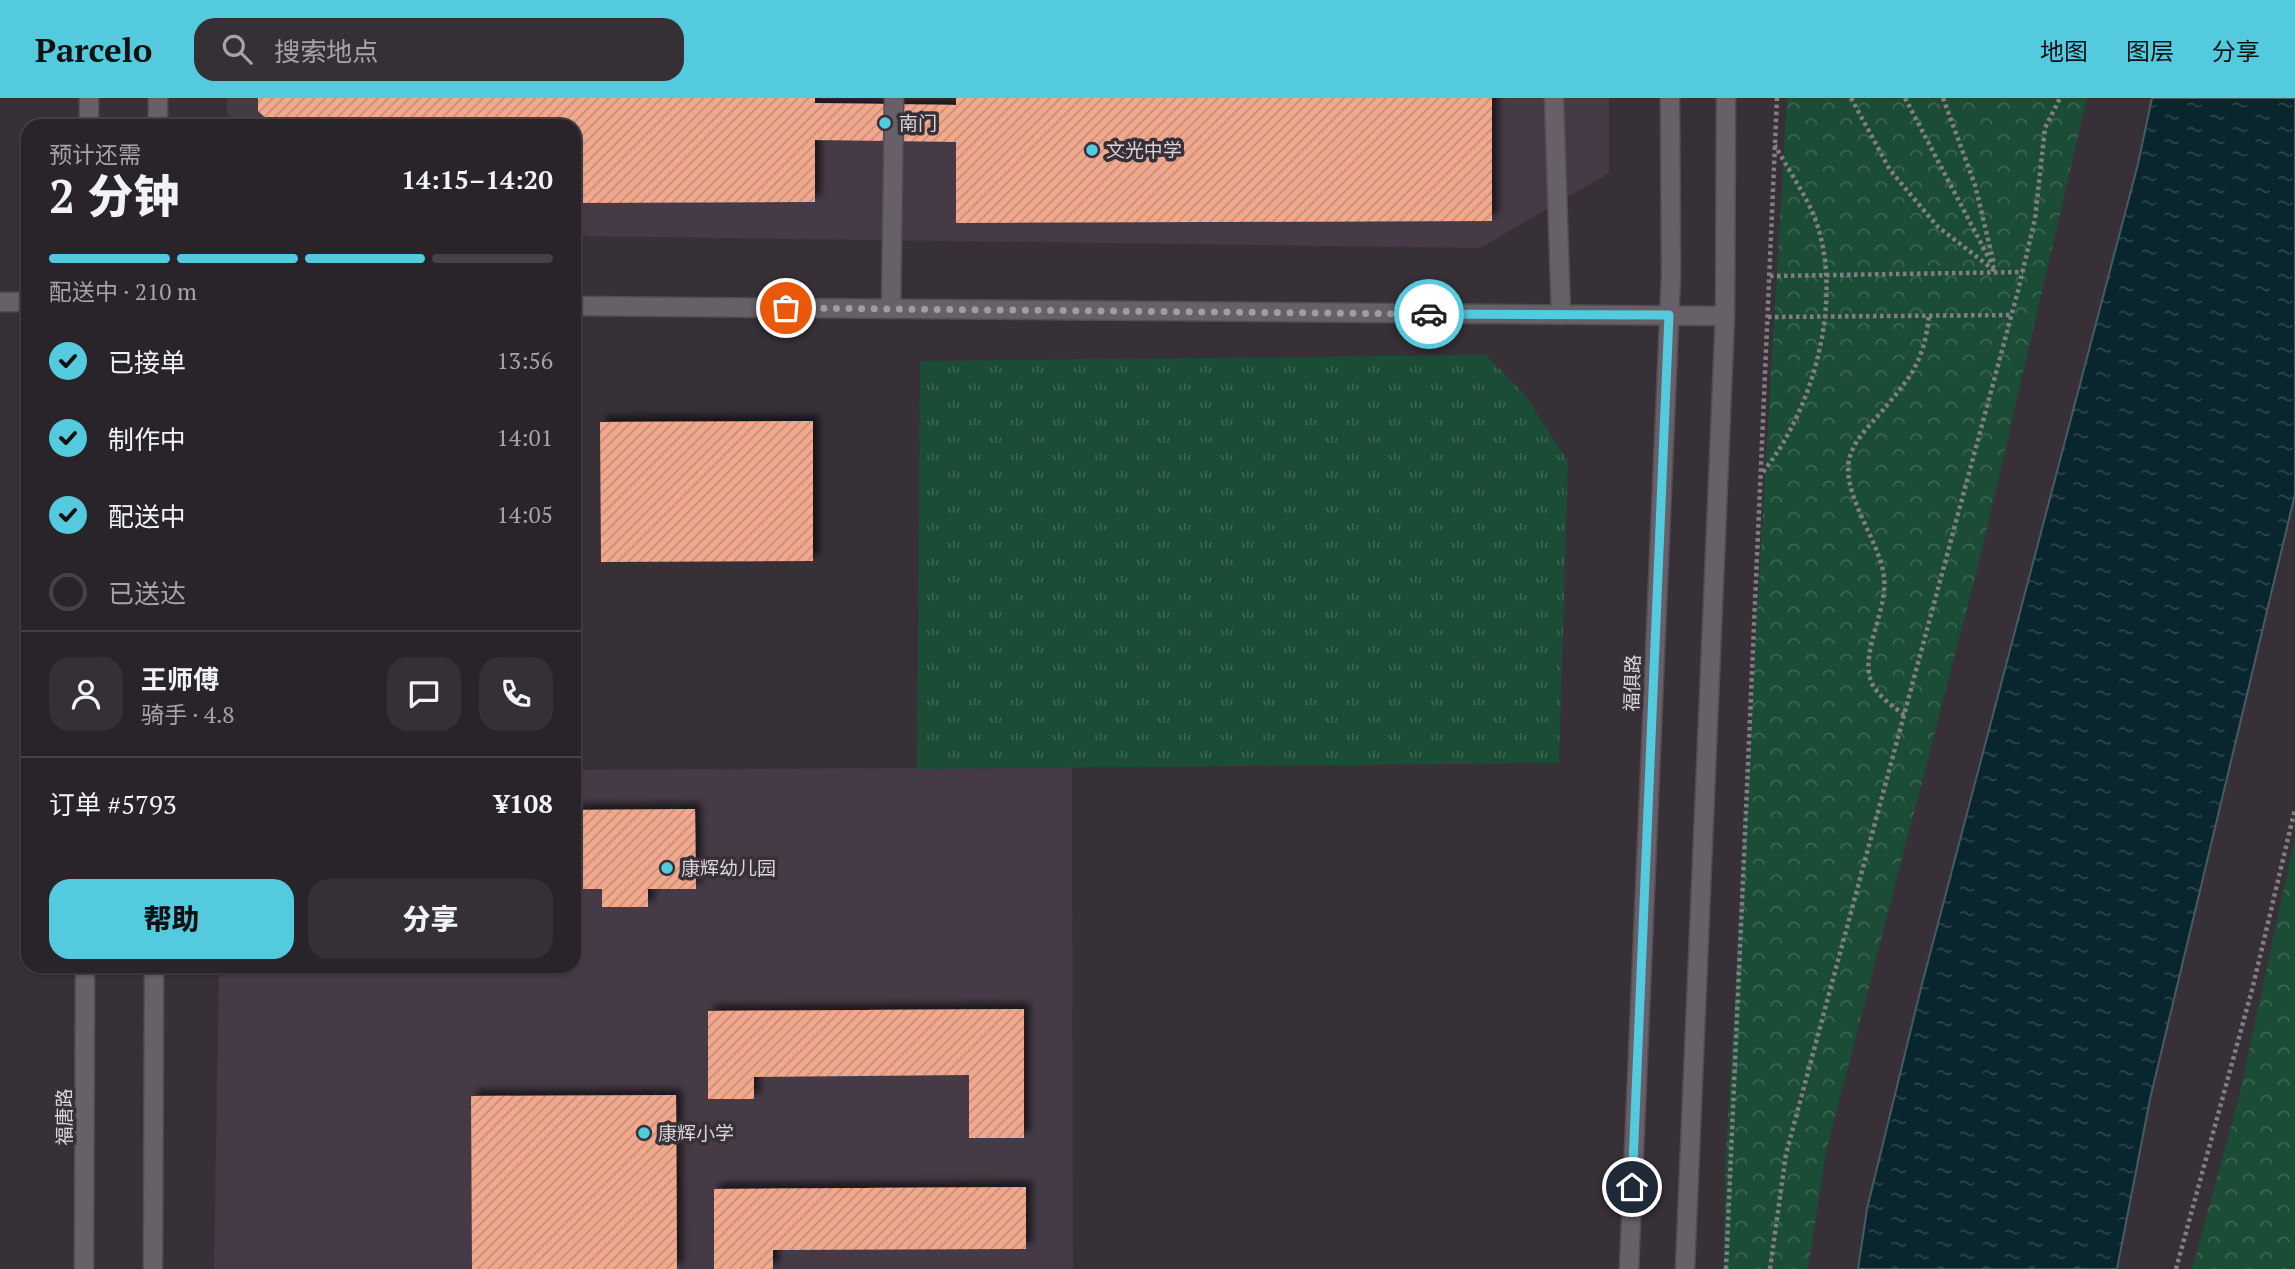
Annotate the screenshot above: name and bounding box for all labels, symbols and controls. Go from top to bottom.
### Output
search box [194,18,684,81]
text: Parcelo [35,28,152,71]
icon: search [218,30,256,68]
text: 搜索地点 [274,34,378,68]
text: 地图 [2040,35,2088,67]
text: 图层 [2126,35,2174,67]
text: 分享 [2212,35,2260,67]
place label: 南门 [899,110,937,135]
marker: 南门 [877,115,893,131]
place label: 文光中学 [1106,137,1182,162]
text: 预计还需 [49,139,141,170]
marker: 文光中学 [1084,142,1100,158]
text: 14:15–14:20 [401,162,553,196]
text: 2 分钟 [49,165,179,226]
text: 配送中 · 210 m [49,276,197,307]
pin [756,278,816,338]
courier [1394,279,1464,349]
icon: bag [767,289,805,327]
icon: car [1410,295,1448,333]
icon: check [49,342,87,380]
text: 已接单 [108,345,186,379]
text: 13:56 [496,345,553,376]
icon: check [49,419,87,457]
text: 制作中 [108,422,186,456]
text: 14:01 [496,422,553,453]
icon: check [49,496,87,534]
text: 配送中 [108,499,186,533]
text: 14:05 [496,499,553,530]
text: 已送达 [108,576,186,610]
street label: 福俱路 [1618,654,1645,712]
button: person [49,657,123,731]
button: chat [387,657,461,731]
button: phone [479,657,553,731]
text: 王师傅 [141,662,219,696]
text: 骑手 · 4.8 [141,699,235,730]
text: ¥108 [494,786,553,820]
text: 订单 #5793 [49,787,177,821]
place label: 康辉幼儿园 [681,855,776,880]
marker: 康辉幼儿园 [659,860,675,876]
button: 帮助 [49,879,294,959]
button: 分享 [308,879,553,959]
street label: 福唐路 [51,1088,76,1146]
place label: 康辉小学 [658,1120,734,1145]
marker: 康辉小学 [636,1125,652,1141]
pin [1602,1157,1662,1217]
icon: home [1613,1168,1651,1206]

